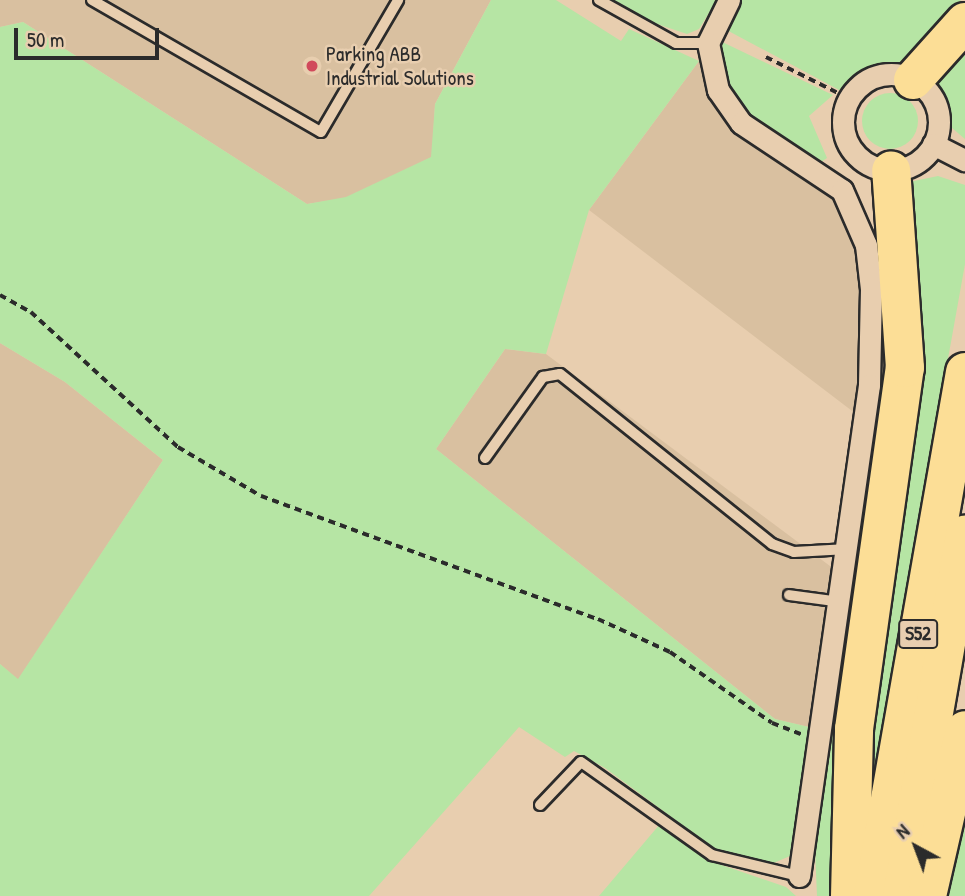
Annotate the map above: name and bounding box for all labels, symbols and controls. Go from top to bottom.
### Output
scale bar [18,14,163,58]
text: 50 m [27,25,64,54]
place label: Parking ABB Industrial Solutions [326,41,474,91]
marker: Parking ABB Industrial Solutions [304,58,320,74]
road number: S52 [897,618,939,650]
north arrow [881,812,951,882]
text: N [890,818,915,844]

